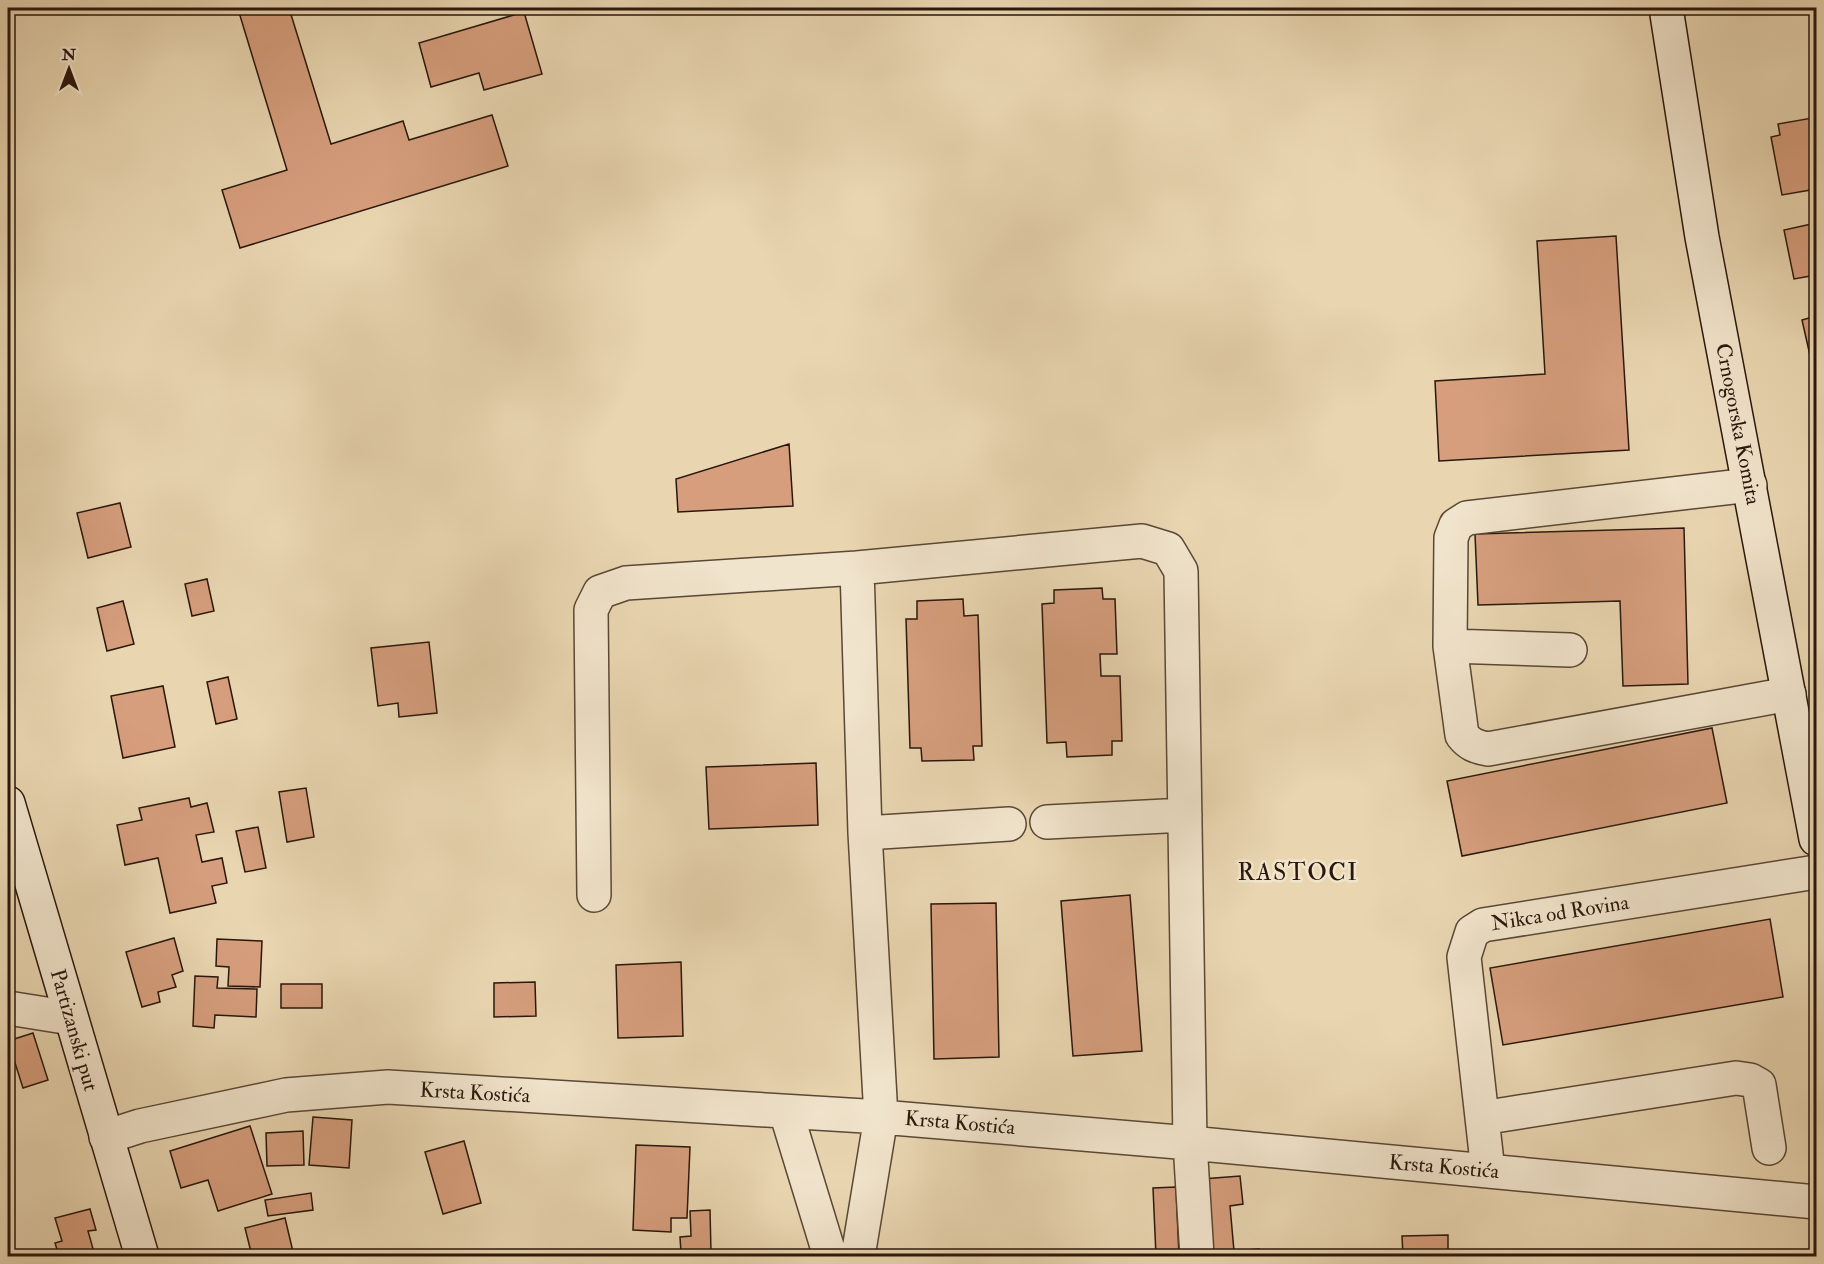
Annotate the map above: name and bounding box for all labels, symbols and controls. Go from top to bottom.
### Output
north arrow [39,39,99,99]
text: N [61,45,77,65]
street label: Crnogorska Komita [1709,341,1767,507]
district label: RASTOCI [1238,857,1358,888]
street label: Nikca od Rovina [1489,889,1631,937]
street label: Partizanski put [44,966,104,1094]
street label: Krsta Kostića [419,1077,531,1109]
street label: Krsta Kostića [904,1105,1017,1141]
street label: Krsta Kostića [1388,1149,1501,1185]

